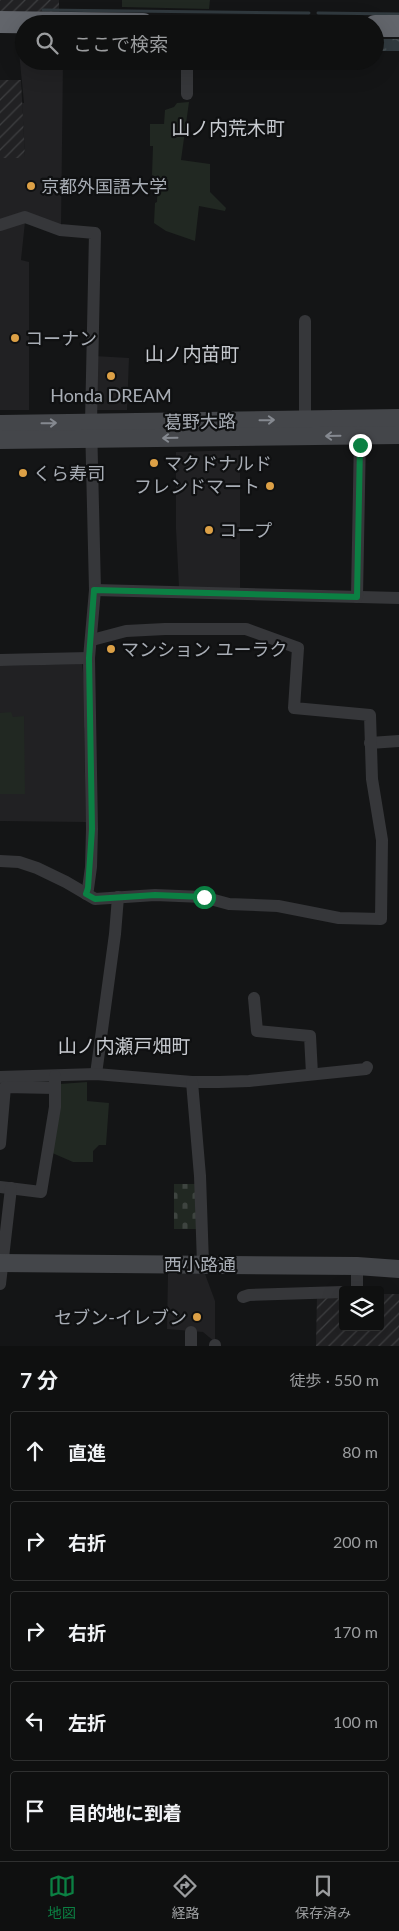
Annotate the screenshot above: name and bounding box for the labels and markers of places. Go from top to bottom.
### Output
place label: 京都外国語大学 [41,175,167,197]
marker: 京都外国語大学 [25,180,37,192]
place label: コーナン [25,327,97,349]
marker: コーナン [9,332,21,344]
marker: Honda DREAM [105,370,117,382]
place label: Honda DREAM [50,384,172,406]
place label: マクドナルド [164,452,272,474]
marker: マクドナルド [148,457,160,469]
place label: くら寿司 [33,462,105,484]
marker: くら寿司 [17,467,29,479]
place label: フレンドマート [134,475,260,497]
marker: フレンドマート [264,480,276,492]
place label: コープ [219,519,272,541]
marker: コープ [203,524,215,536]
place label: マンション ユーラク [121,638,288,660]
marker: マンション ユーラク [105,643,117,655]
place label: セブン-イレブン [54,1306,187,1328]
marker: セブン-イレブン [191,1311,203,1323]

